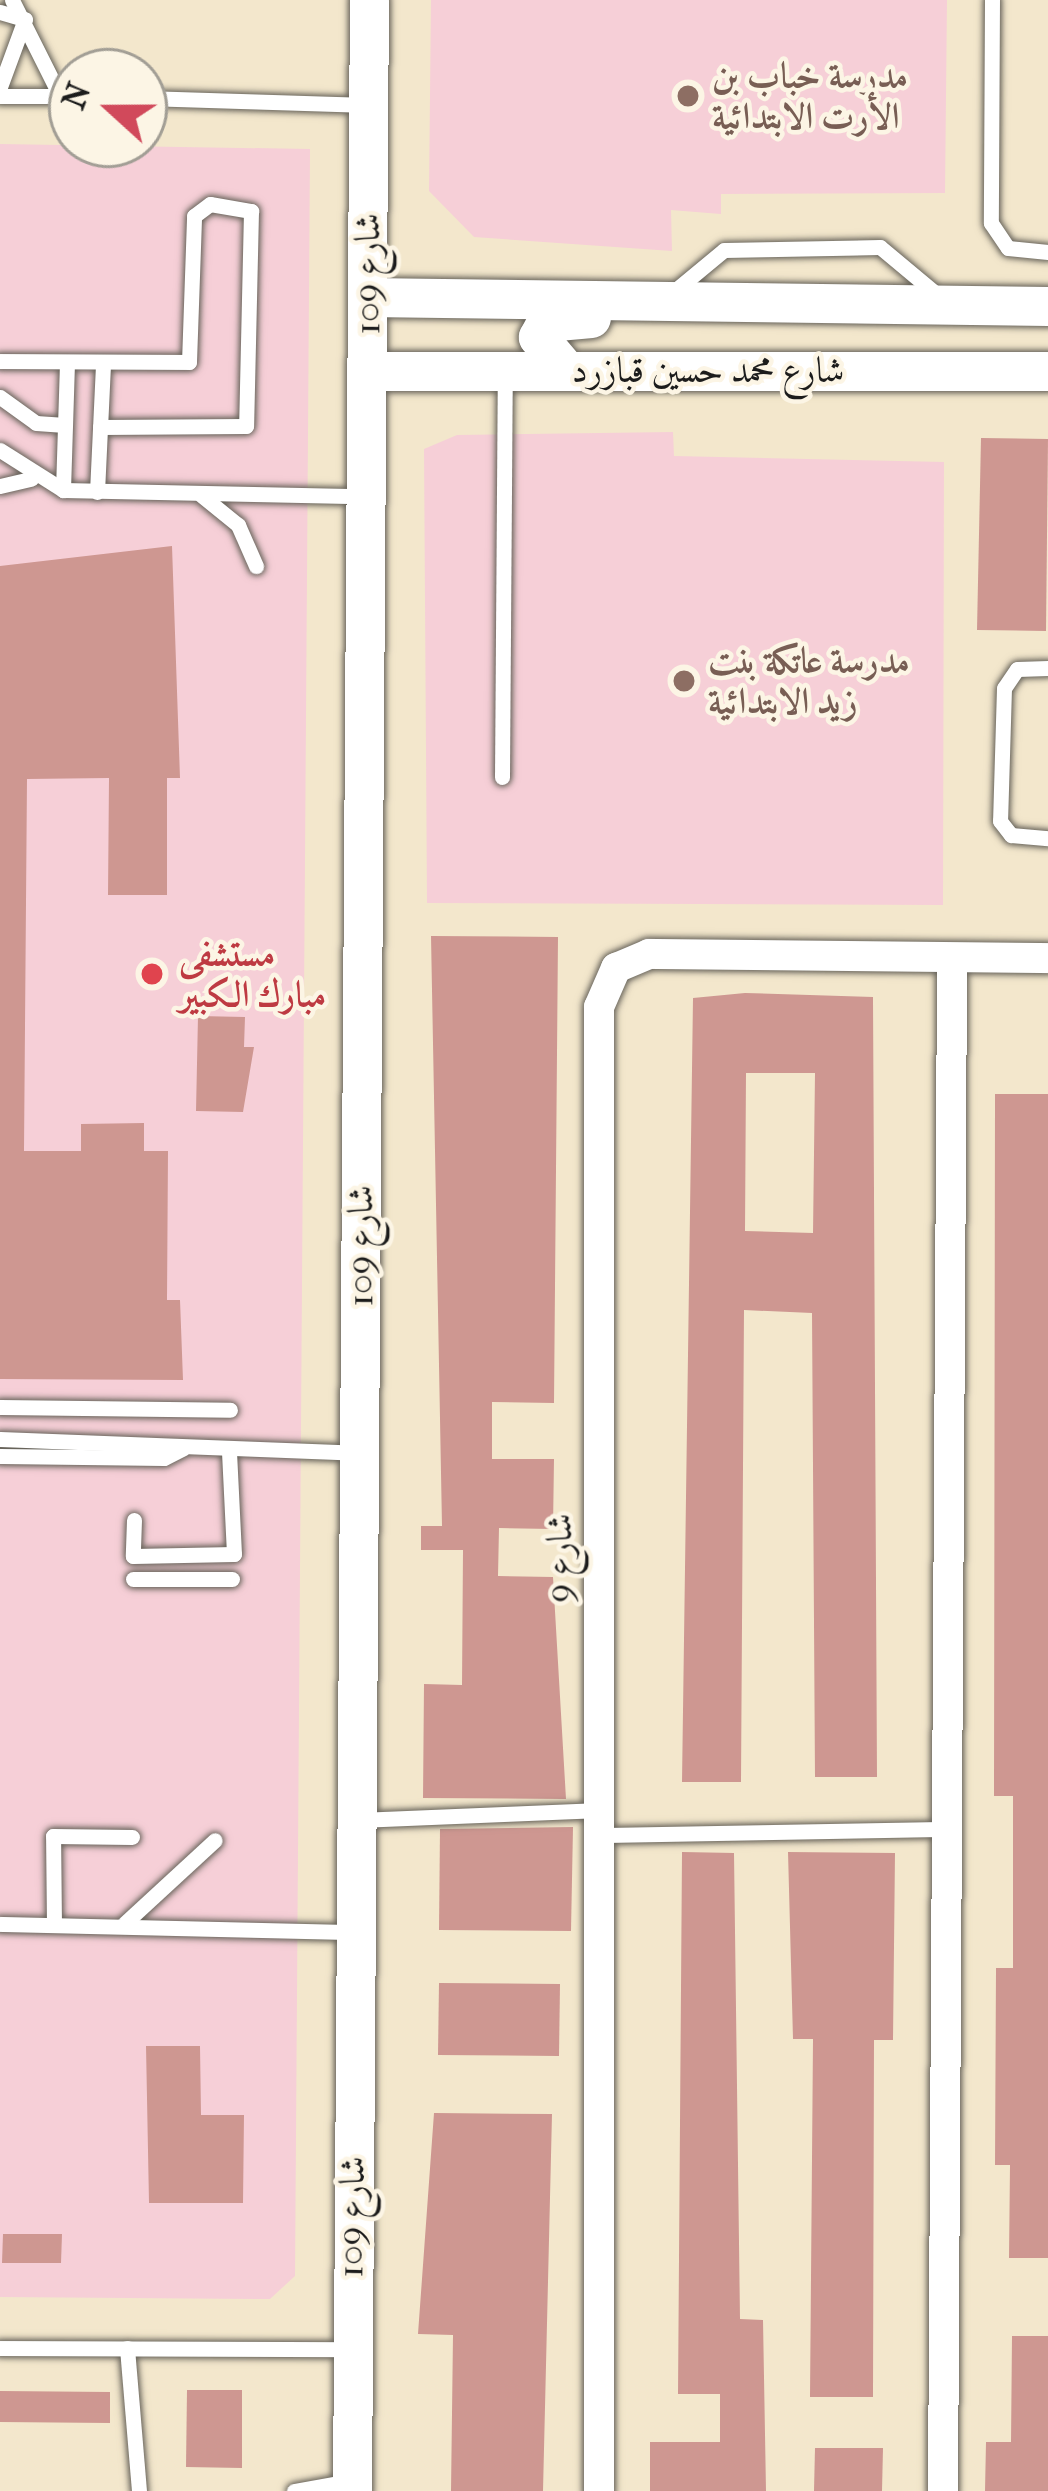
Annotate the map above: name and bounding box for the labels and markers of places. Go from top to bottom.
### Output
place label: مدرسة خباب بن الأرت الابتدائية [712,53,908,138]
marker: مدرسة خباب بن الأرت الابتدائية [675,83,701,109]
place label: مدرسة عاتكة بنت زيد الابتدائية [708,638,910,723]
marker: مدرسة عاتكة بنت زيد الابتدائية [671,668,697,694]
place label: مستشفى مبارك الكبير [179,931,326,1016]
marker: مستشفى مبارك الكبير [136,958,168,990]

